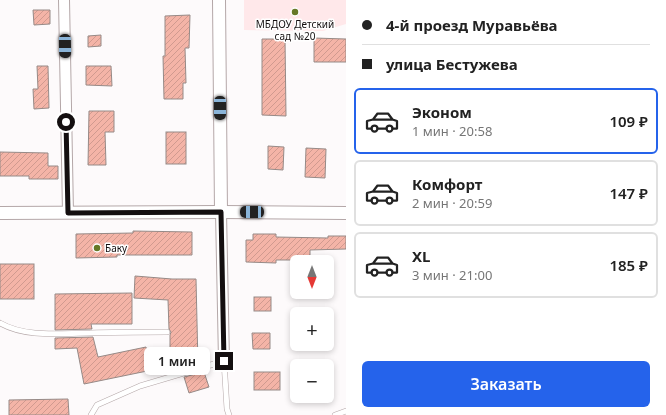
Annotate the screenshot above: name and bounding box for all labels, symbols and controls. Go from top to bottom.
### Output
marker: МБДОУ Детский сад №20 [290,7,300,17]
text: 4-й проезд Муравьёва [386,15,558,35]
place label: МБДОУ Детский сад №20 [256,17,334,43]
car [59,34,71,58]
text: улица Бестужева [386,54,518,74]
car [214,96,226,120]
text: Эконом [412,102,472,122]
icon: car [364,103,400,139]
text: 109 ₽ [609,111,648,131]
route start [57,113,75,131]
text: 1 мин · 20:58 [412,122,492,140]
text: Комфорт [412,174,482,194]
icon: car [364,175,400,211]
text: 147 ₽ [609,183,648,203]
text: 2 мин · 20:59 [412,194,492,212]
car [240,206,264,218]
place label: Баку [105,241,128,255]
marker: Баку [92,243,102,253]
text: XL [412,246,430,266]
icon: car [364,247,400,283]
north arrow [290,255,334,299]
map controls [290,255,334,403]
text: 185 ₽ [609,255,648,275]
text: 3 мин · 21:00 [412,266,492,284]
button: + [290,307,334,351]
callout: 1 мин [144,347,210,375]
text: 1 мин [158,352,196,370]
route end [215,352,233,370]
button: − [290,359,334,403]
button: Заказать [362,361,650,407]

